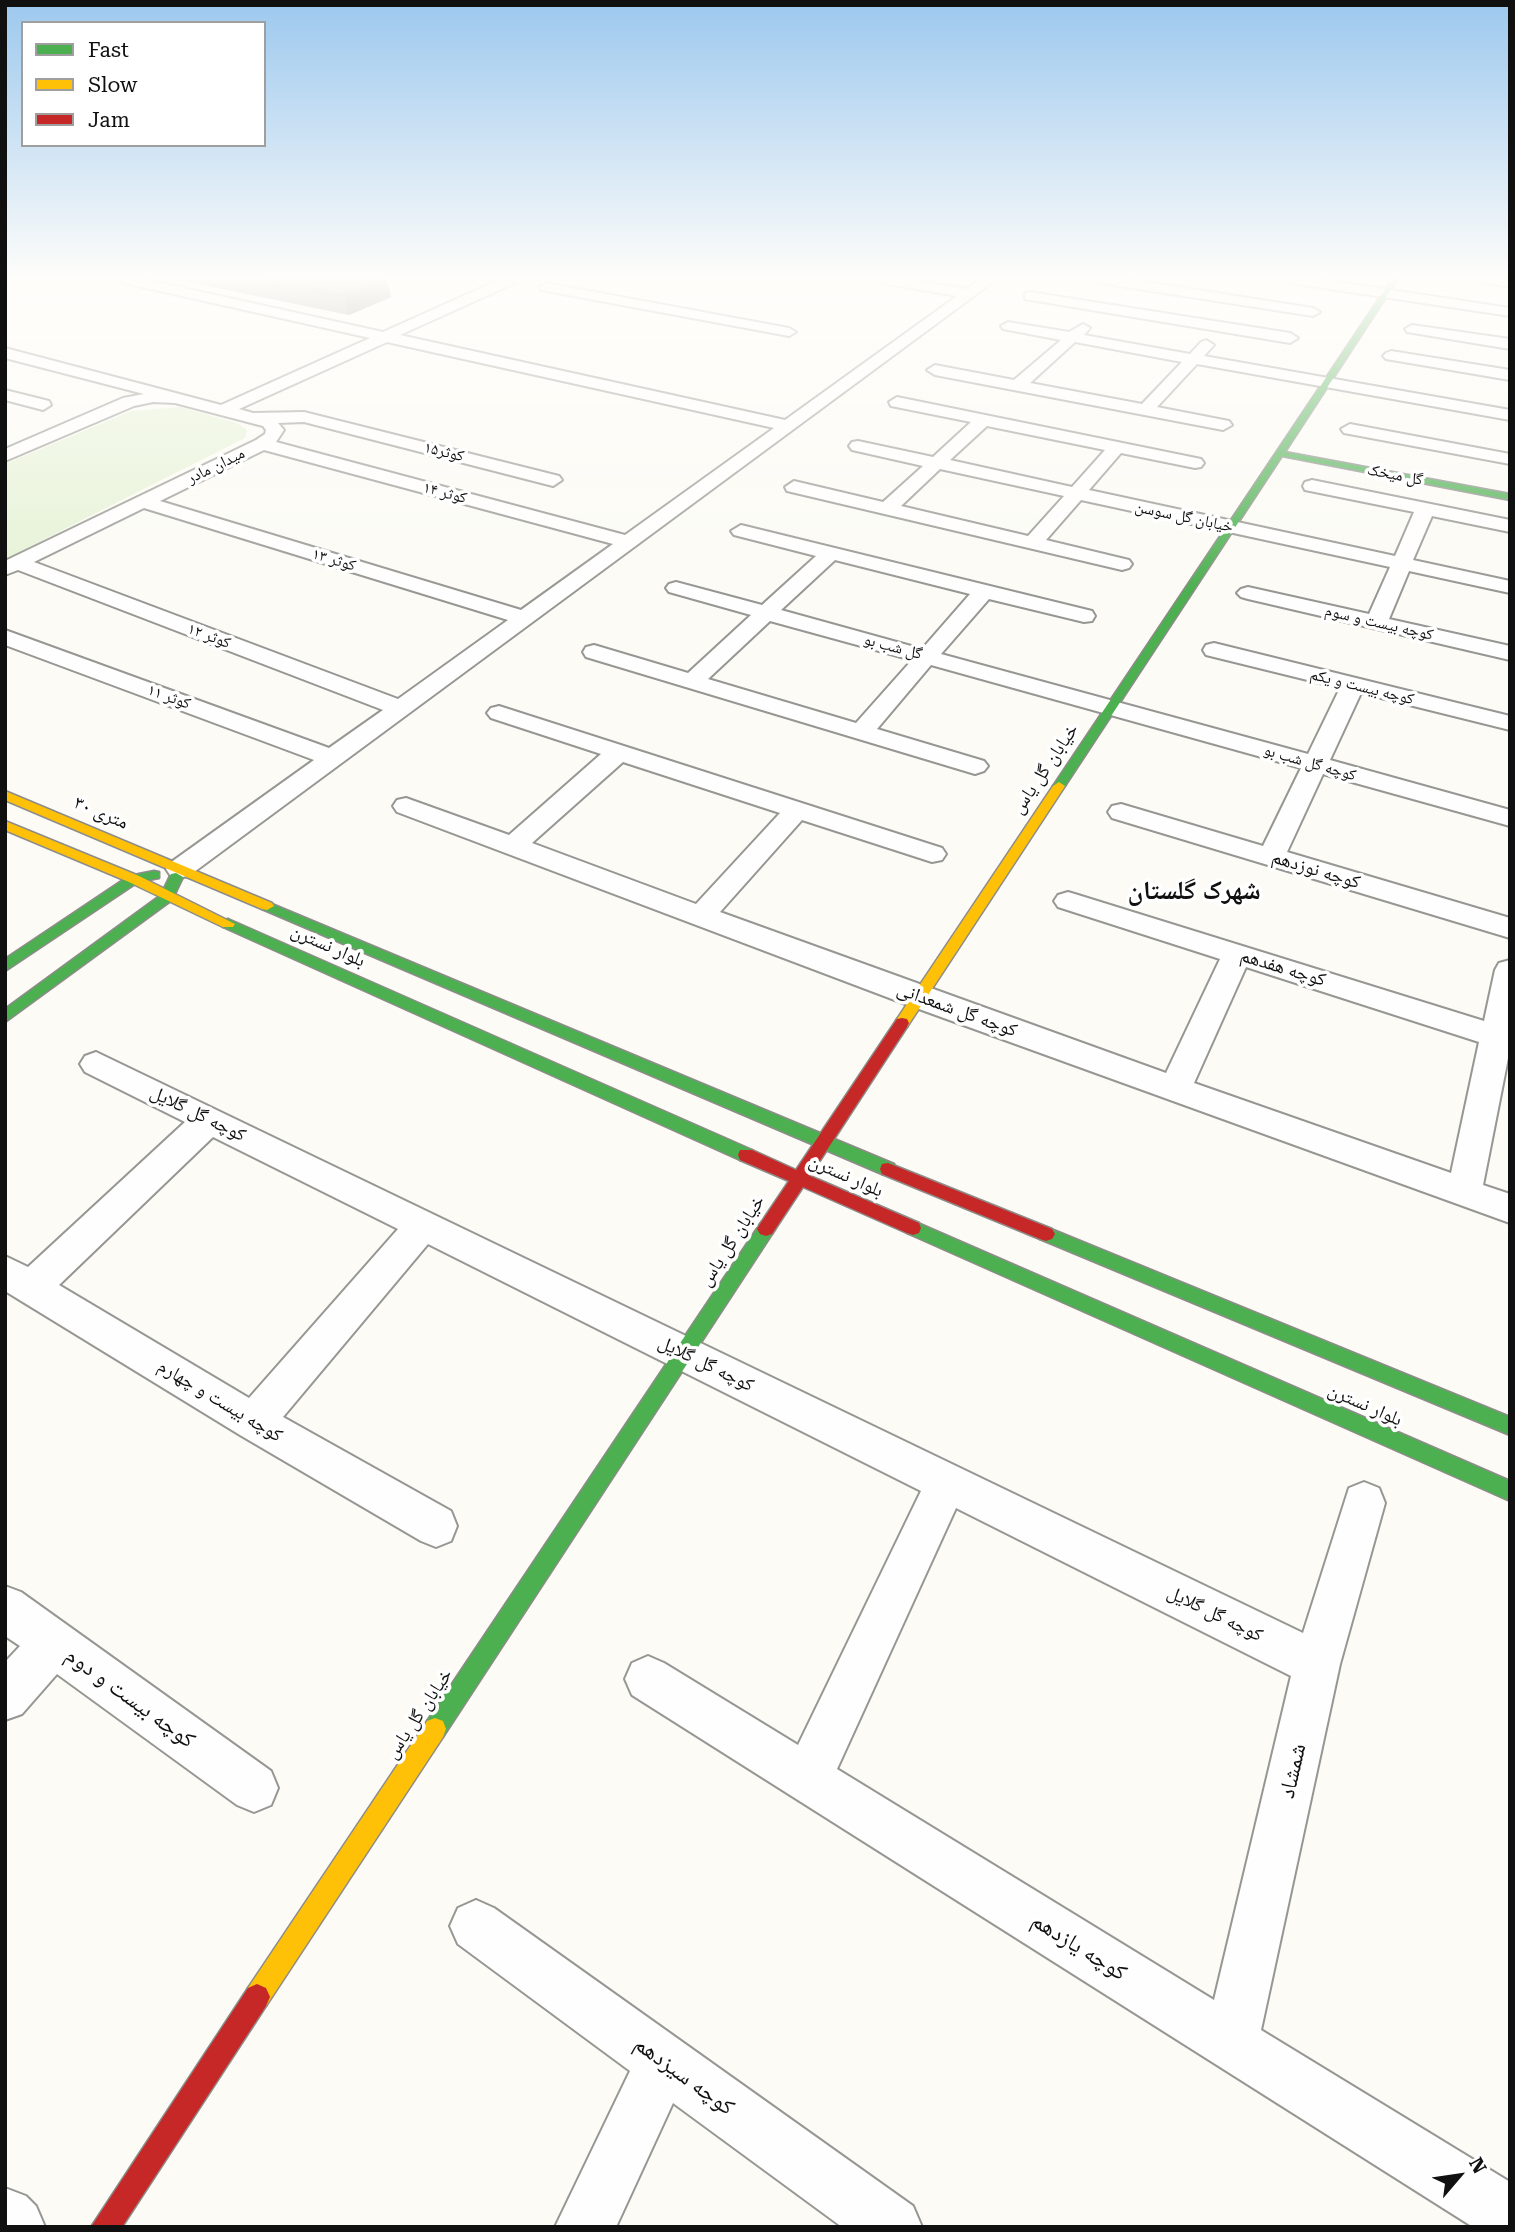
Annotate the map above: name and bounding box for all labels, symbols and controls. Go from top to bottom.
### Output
legend [21,21,266,147]
text: Fast [88,38,129,62]
text: Slow [88,73,137,97]
text: Jam [88,108,130,132]
street label: کوثر۱۵ [422,438,466,466]
street label: میدان مادر [184,444,248,488]
street label: گل میخک [1366,460,1424,490]
street label: کوثر ۱۴ [421,478,469,508]
street label: خیابان گل سوسن [1133,497,1235,537]
street label: کوثر ۱۳ [310,544,358,576]
street label: کوچه بیست و سوم [1323,601,1435,645]
street label: کوثر ۱۲ [185,619,233,653]
street label: گل شب بو [862,630,924,664]
street label: کوچه بیست و یکم [1308,665,1416,709]
street label: کوثر ۱۱ [145,680,193,714]
street label: خیابان گل یاس [1006,719,1084,819]
street label: کوچه گل شب بو [1262,741,1358,785]
street label: ۳۰ متری [70,791,132,835]
street label: کوچه نوزدهم [1269,846,1363,894]
district label: شهرک گلستان [1127,875,1261,907]
street label: بلوار نسترن [287,920,369,972]
street label: کوچه هفدهم [1238,944,1328,992]
street label: کوچه گل شمعدانی [894,978,1020,1042]
street label: کوچه گل گلایل [147,1081,249,1147]
street label: بلوار نسترن [805,1150,887,1202]
street label: خیابان گل یاس [694,1191,770,1291]
street label: کوچه گل گلایل [655,1331,757,1397]
street label: کوچه بیست و چهارم [153,1355,287,1447]
street label: بلوار نسترن [1324,1379,1406,1431]
street label: کوچه گل گلایل [1164,1581,1266,1647]
street label: کوچه بیست و دوم [60,1642,200,1754]
street label: خیابان گل یاس [380,1664,458,1764]
street label: شمشاد [1273,1741,1313,1801]
street label: کوچه یازدهم [1026,1907,1132,1987]
street label: کوچه سیزدهم [628,2030,740,2122]
north arrow [1424,2141,1494,2211]
text: N [1464,2154,1491,2178]

